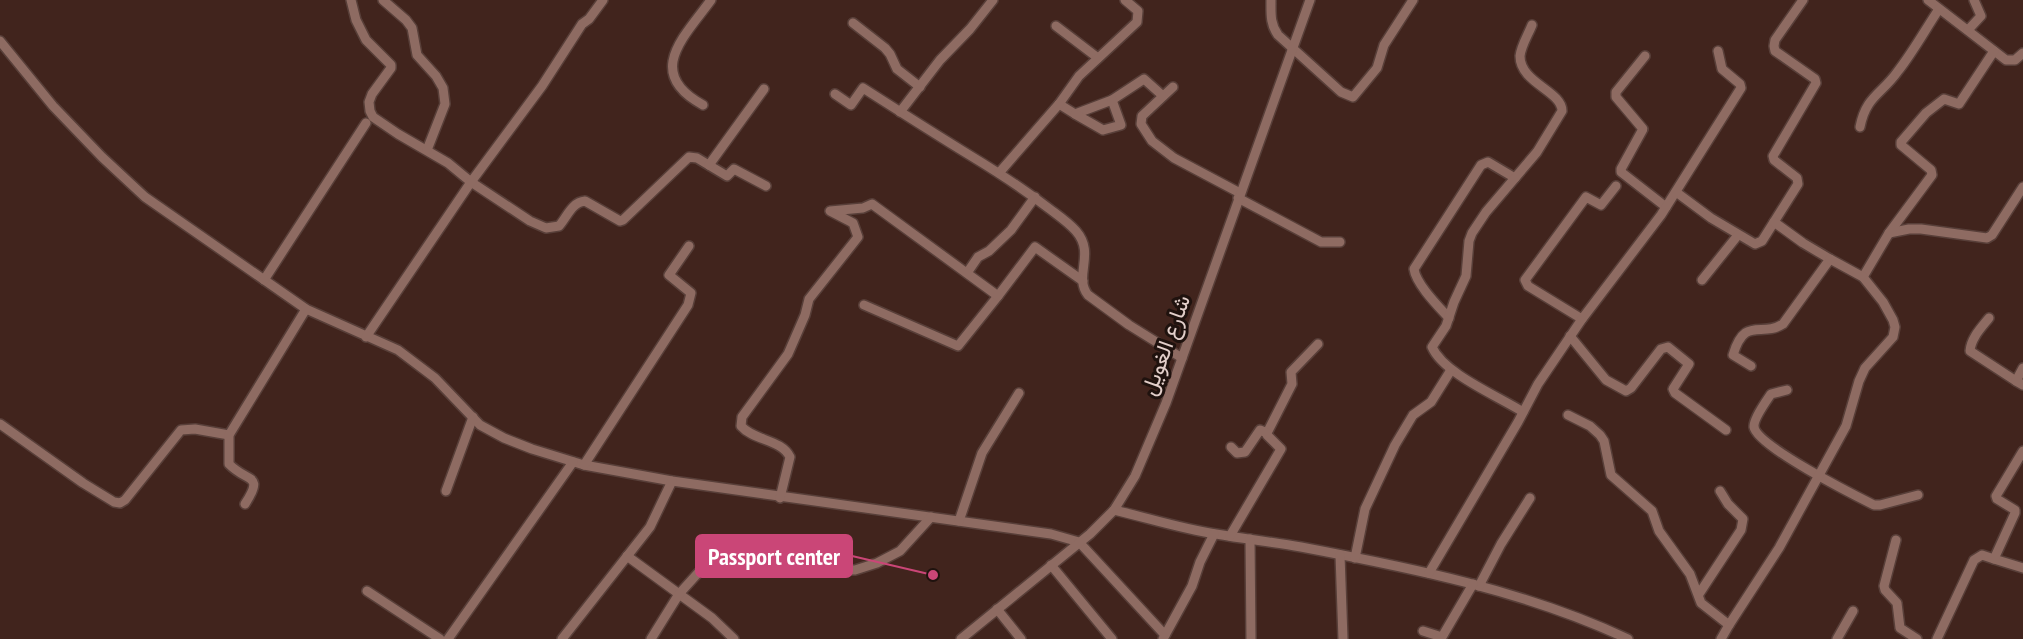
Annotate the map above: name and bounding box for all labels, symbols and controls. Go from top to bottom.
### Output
street label: شارع الغويل [1134,291,1197,400]
callout: Passport center [696,535,852,577]
text: Passport center [708,541,841,572]

